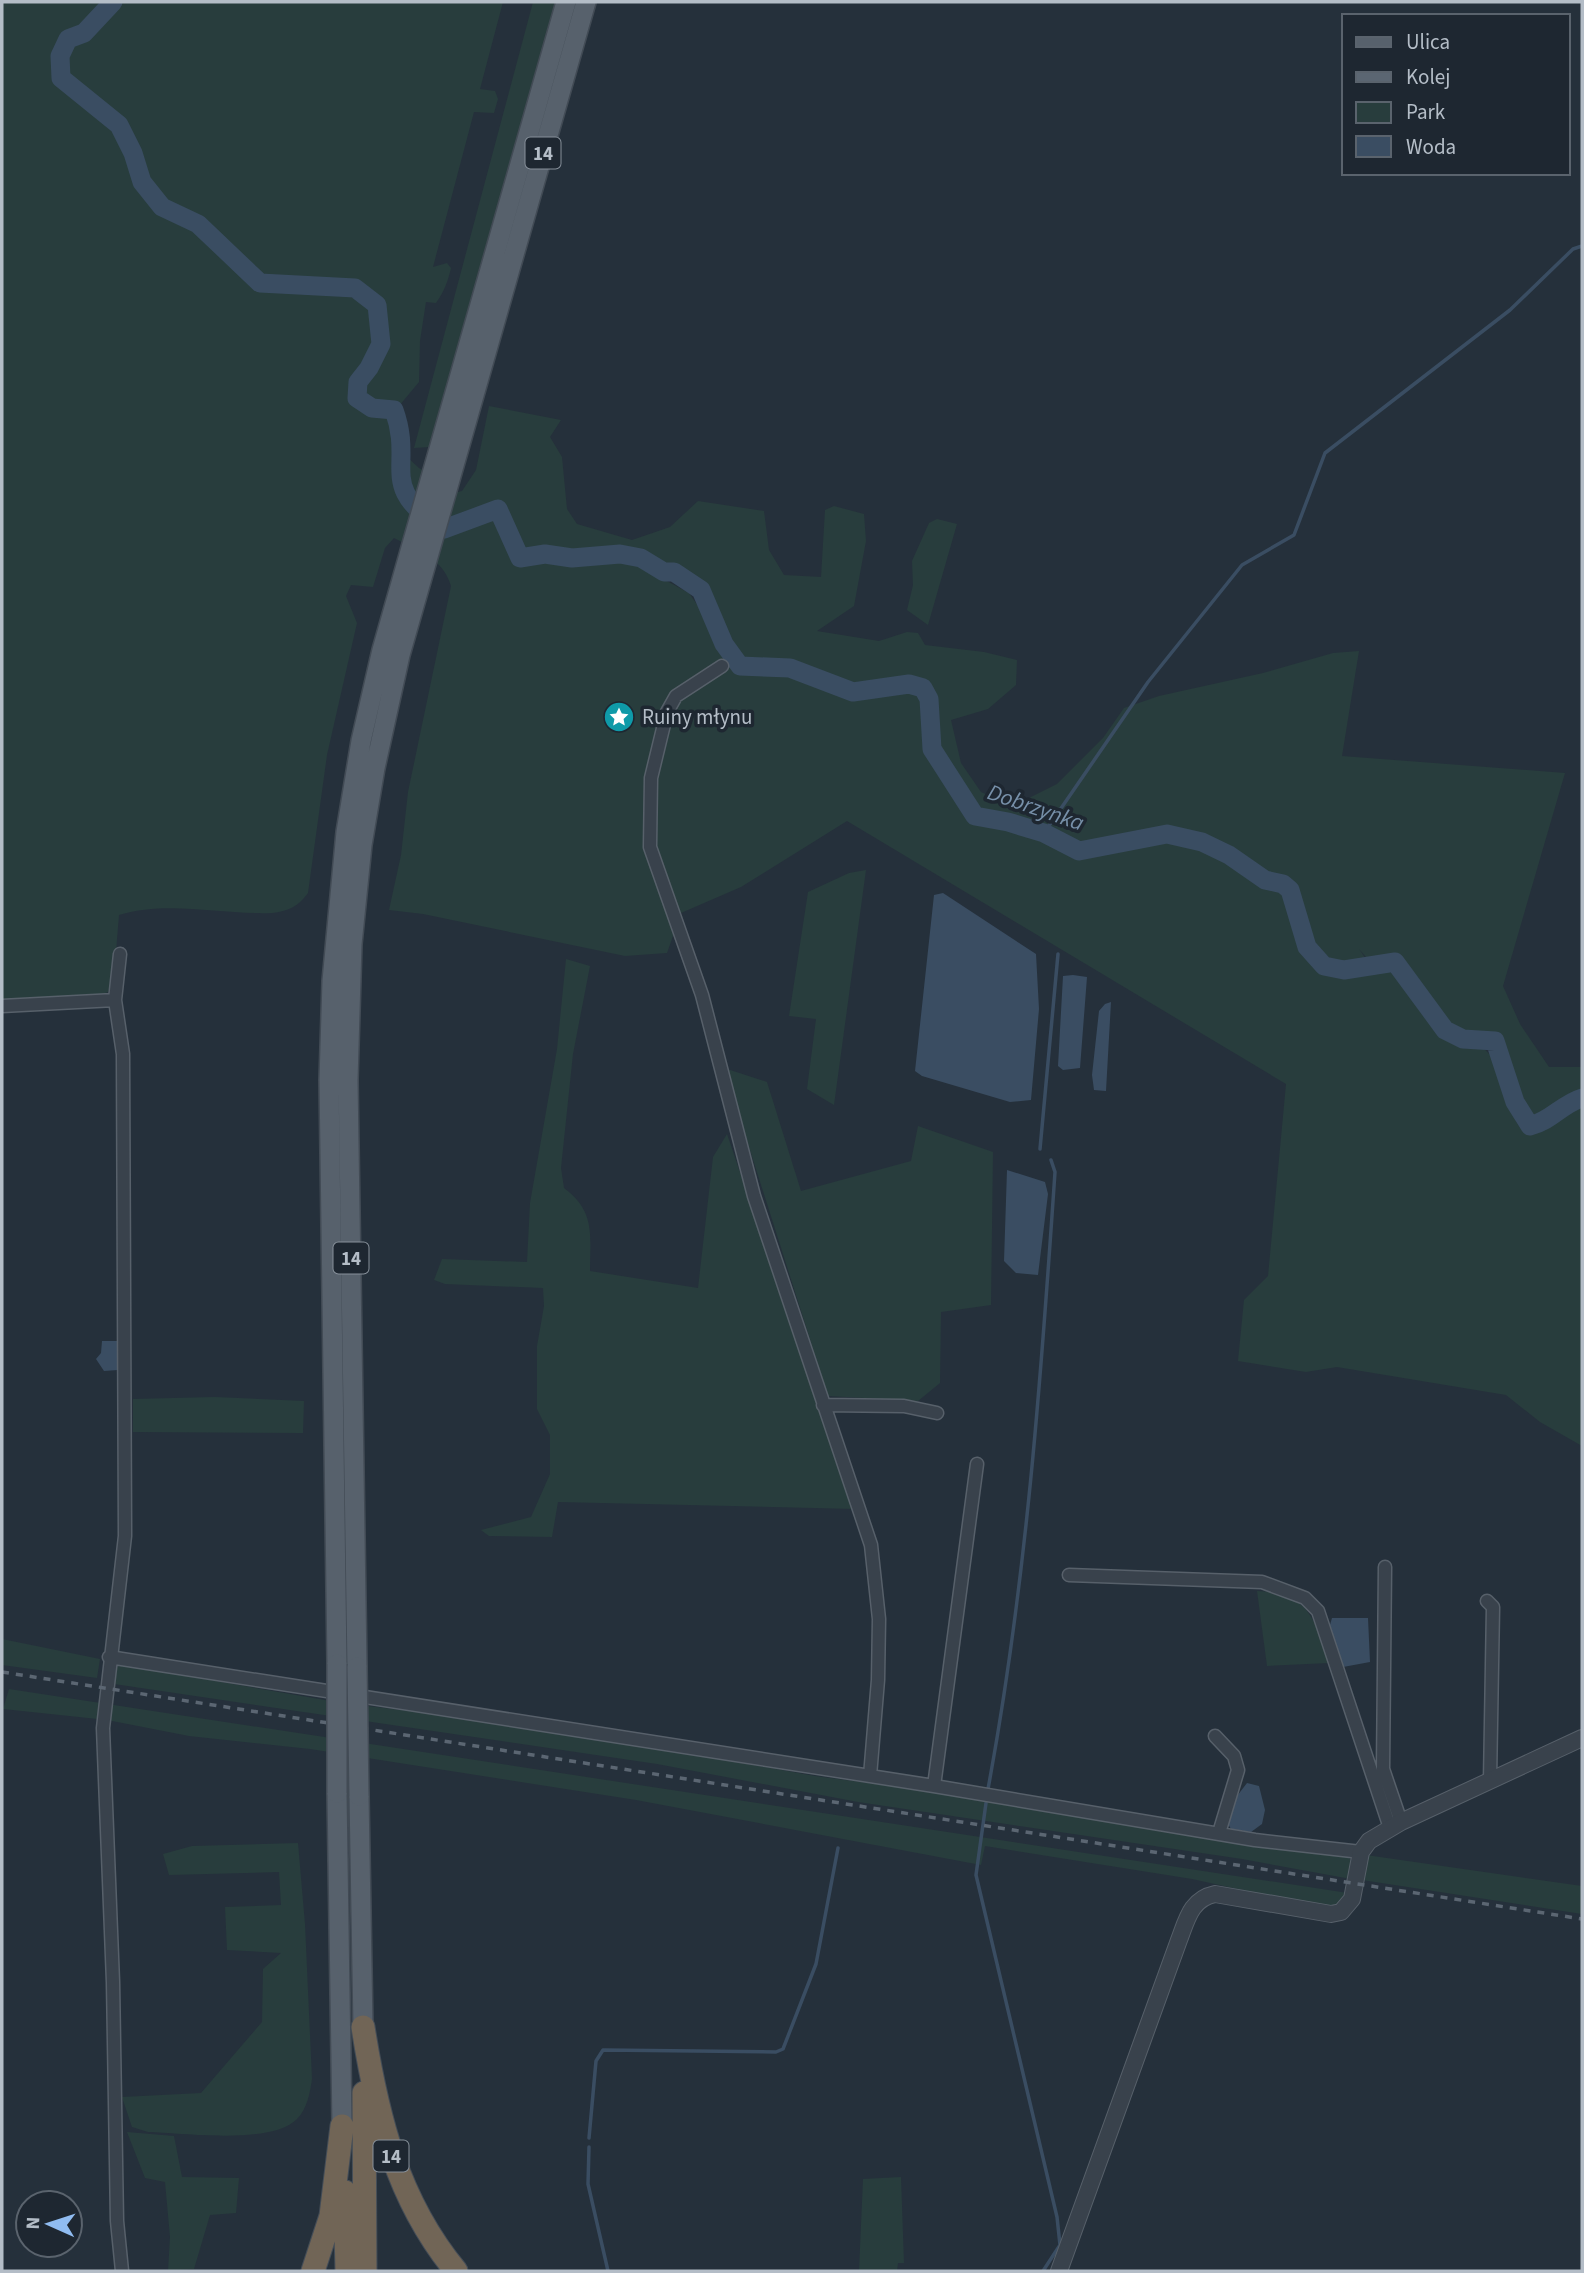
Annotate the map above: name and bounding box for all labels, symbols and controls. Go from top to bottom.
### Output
legend [1342,14,1570,175]
text: Ulica [1406,27,1450,57]
text: Kolej [1406,62,1450,92]
text: Park [1406,97,1446,127]
text: Woda [1406,132,1456,162]
road number: 14 [526,138,560,168]
place icon: Ruiny młynu [602,700,636,734]
place label: Ruiny młynu [642,702,752,732]
water label: Dobrzynka [983,776,1089,839]
road number: 14 [334,1242,368,1274]
road number: 14 [374,2140,408,2172]
north arrow [14,2189,84,2259]
text: N [20,2216,47,2230]

